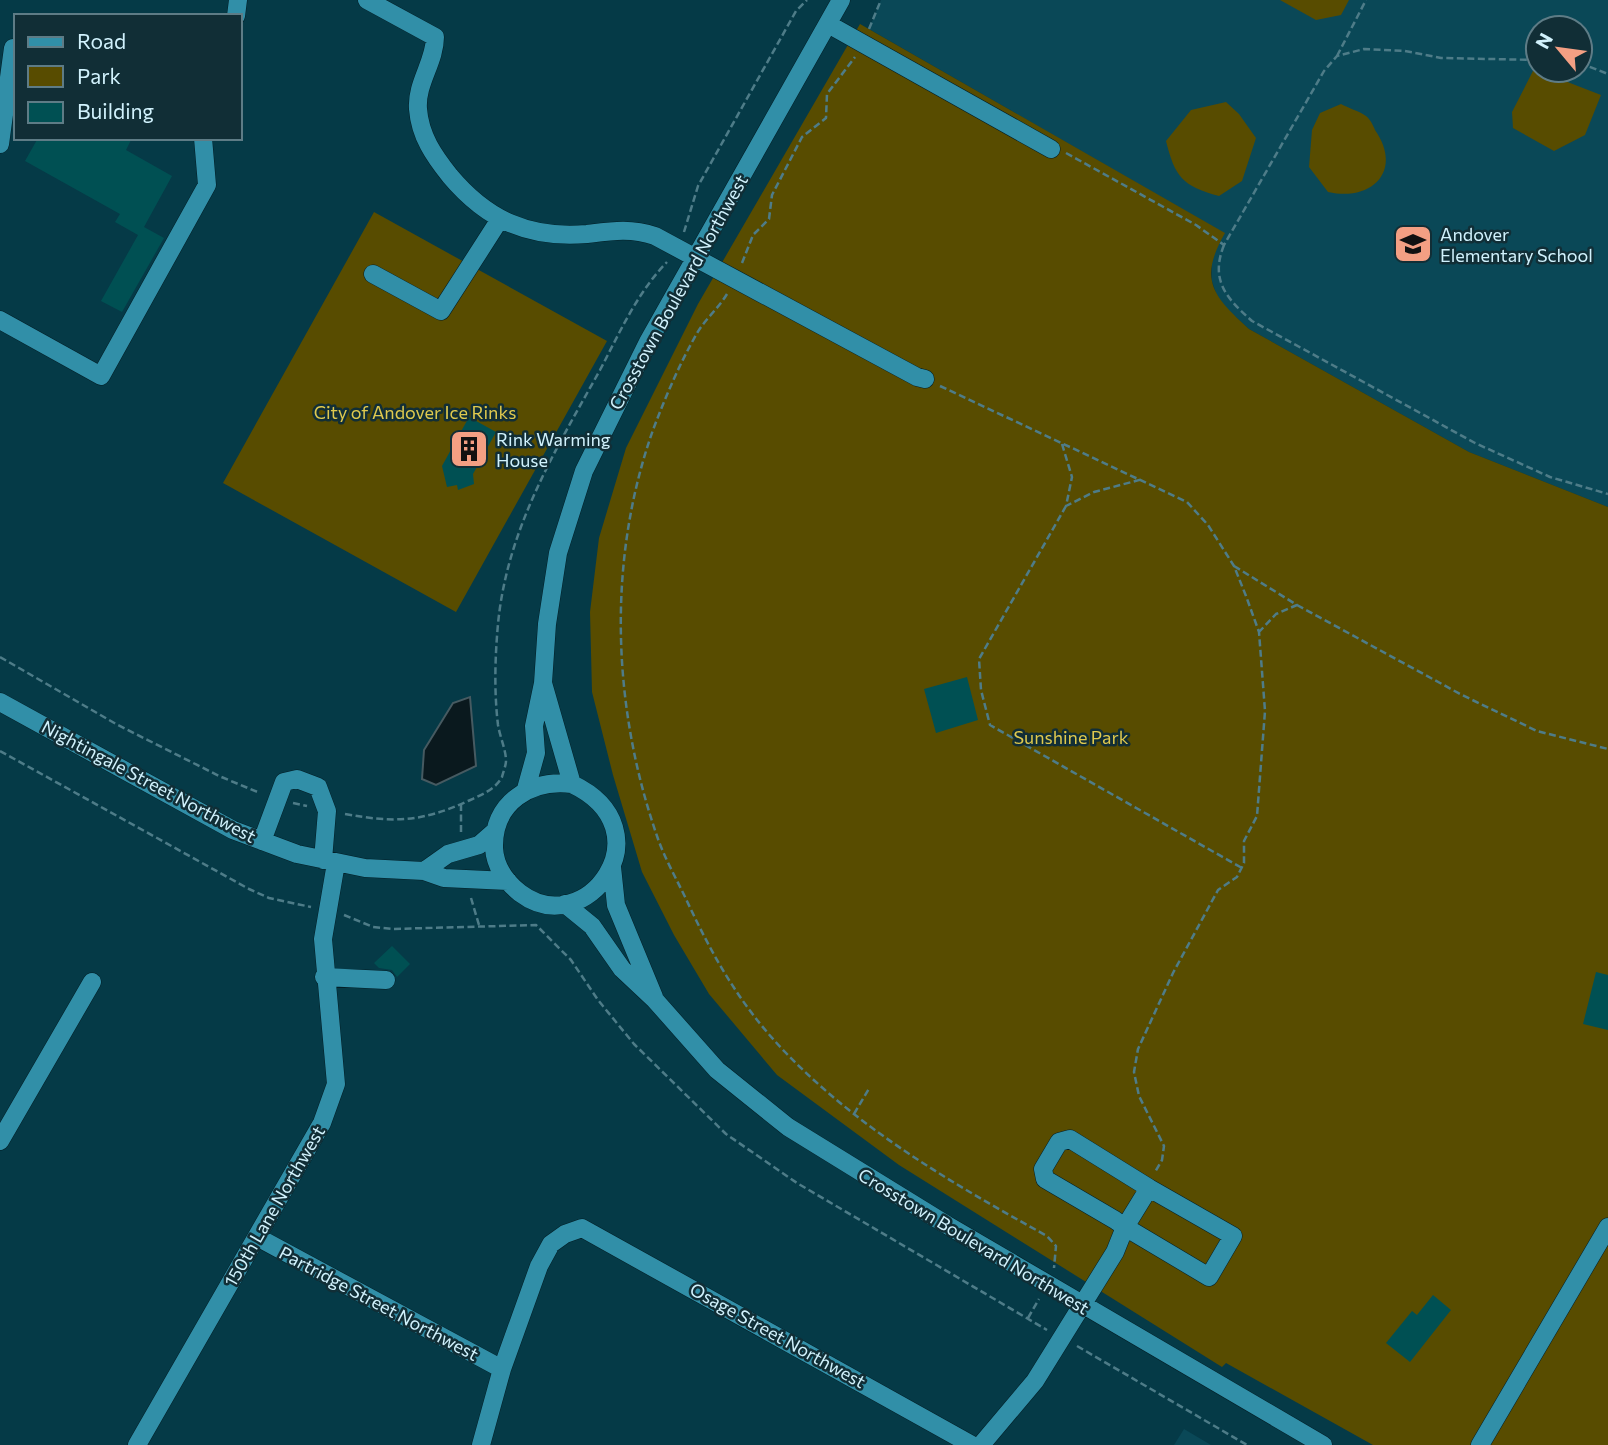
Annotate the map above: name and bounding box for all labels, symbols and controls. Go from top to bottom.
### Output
legend [14,14,242,140]
north arrow [1524,14,1594,84]
text: Road [77,28,126,53]
text: N [1530,29,1557,52]
text: Park [77,63,121,88]
text: Building [77,98,154,123]
street label: Crosstown Boulevard Northwest [604,171,752,413]
school or university icon: Andover Elementary School [1392,223,1434,265]
place label: Andover Elementary School [1440,223,1593,266]
park label: City of Andover Ice Rinks [314,401,516,423]
building icon: Rink Warming House [448,428,490,470]
place label: Rink Warming House [496,428,611,471]
street label: Nightingale Street Northwest [38,715,260,847]
park label: Sunshine Park [1014,726,1129,748]
street label: 150th Lane Northwest [219,1122,329,1290]
street label: Crosstown Boulevard Northwest [855,1163,1093,1319]
street label: Partridge Street Northwest [276,1241,482,1365]
street label: Osage Street Northwest [686,1278,870,1392]

